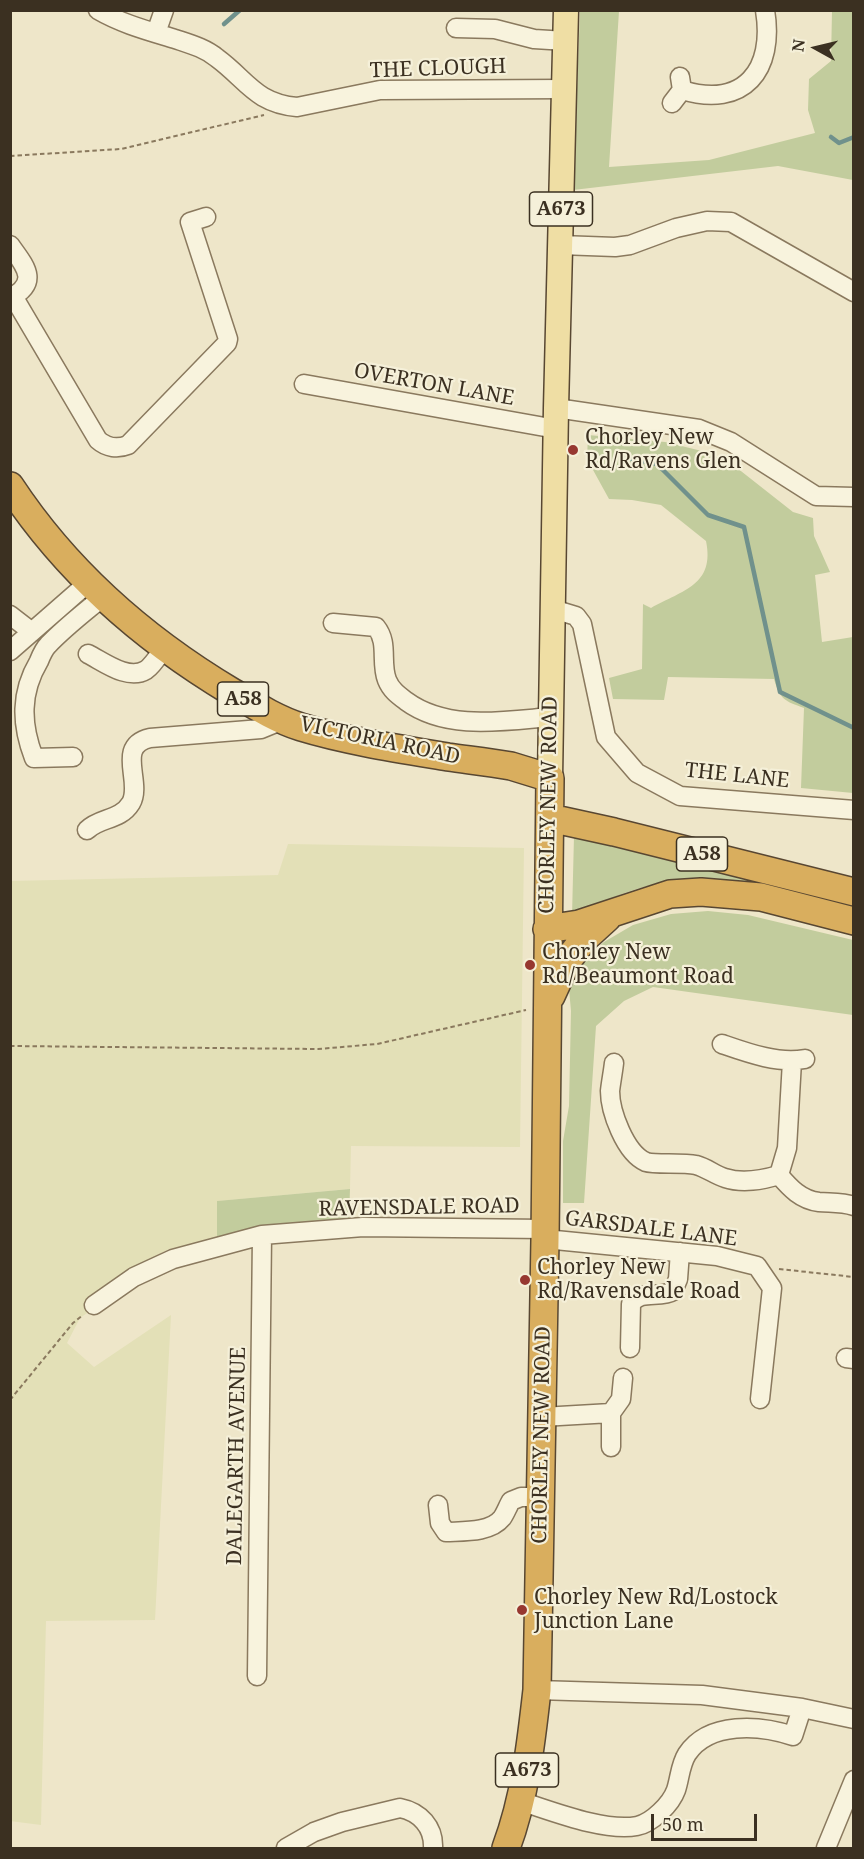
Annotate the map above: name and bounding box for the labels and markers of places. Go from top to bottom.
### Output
place label: Chorley New Rd/Ravens Glen [585,425,741,475]
marker: Chorley New Rd/Ravens Glen [566,443,580,457]
place label: Chorley New Rd/Beaumont Road [542,940,734,990]
marker: Chorley New Rd/Beaumont Road [523,958,537,972]
place label: Chorley New Rd/Ravensdale Road [537,1255,740,1305]
marker: Chorley New Rd/Ravensdale Road [518,1273,532,1287]
place label: Chorley New Rd/Lostock Junction Lane [534,1585,778,1635]
marker: Chorley New Rd/Lostock Junction Lane [515,1603,529,1617]

